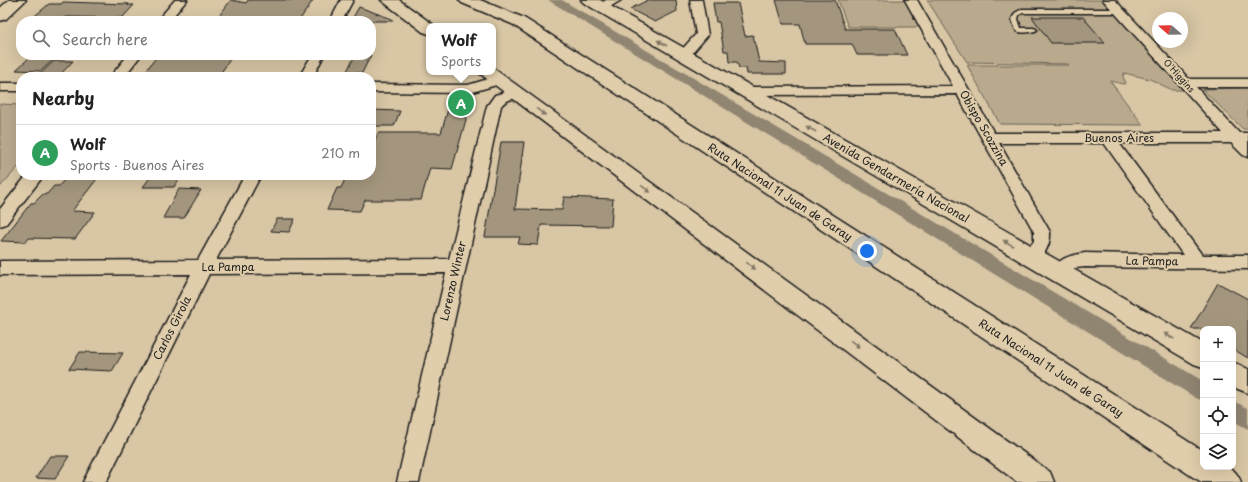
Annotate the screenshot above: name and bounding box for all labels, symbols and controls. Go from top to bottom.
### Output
north arrow [1152,12,1188,48]
search box [16,16,376,60]
popup [426,23,496,75]
icon: search [30,27,52,49]
text: Search here [62,27,148,50]
text: Wolf [441,28,476,51]
one-way arrow [656,39,668,46]
text: Sports [441,51,481,70]
street label: O'Higgins [1161,55,1199,95]
text: Nearby [32,85,94,111]
street label: Obispo Scozzina [956,87,1013,169]
pin: A [448,88,474,118]
one-way arrow [536,108,547,116]
one-way arrow [805,125,817,132]
street label: Avenida Gendarmería Nacional [820,129,973,227]
street label: Buenos Aires [1084,129,1154,146]
text: Wolf [70,132,105,155]
street label: Ruta Nacional 11 Juan de Garay [705,138,856,245]
text: A [40,143,50,162]
text: 210 m [321,143,360,162]
text: Sports · Buenos Aires [70,155,204,174]
one-way arrow [641,185,651,193]
street label: Lorenzo Winter [435,238,470,322]
one-way arrow [1002,239,1014,246]
your location [857,241,877,261]
street label: La Pampa [1125,252,1179,269]
street label: La Pampa [202,258,255,275]
one-way arrow [745,262,756,270]
street label: Carlos Girola [148,293,195,363]
street label: Ruta Nacional 11 Juan de Garay [976,314,1127,421]
map controls [1200,326,1236,470]
button: + [1200,326,1236,362]
one-way arrow [1163,333,1175,340]
one-way arrow [849,340,860,348]
button: − [1200,362,1236,398]
button: locate [1200,398,1236,434]
button: layers [1200,434,1236,470]

